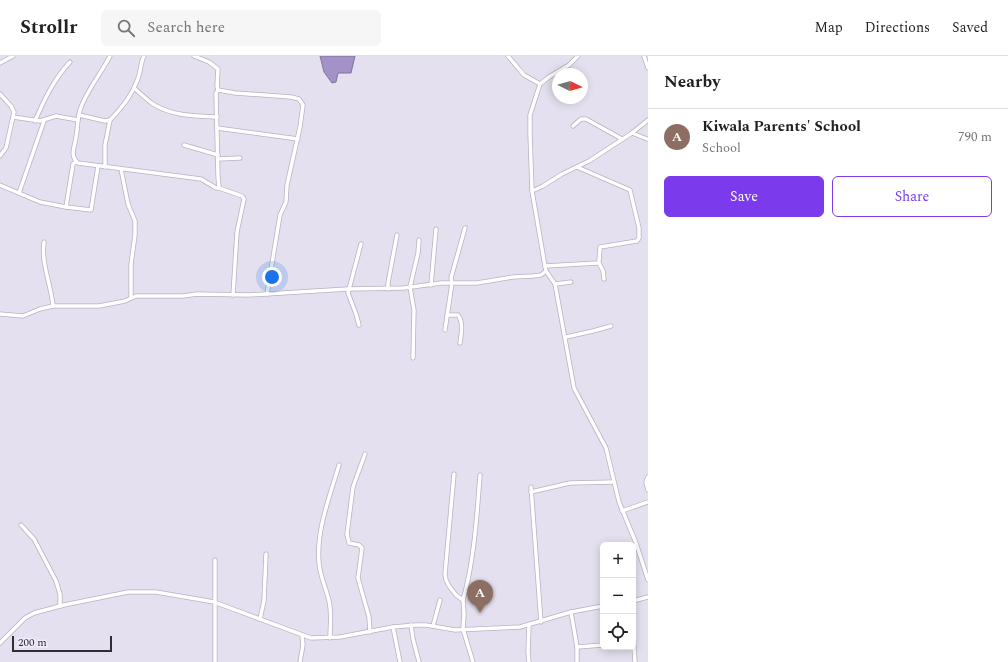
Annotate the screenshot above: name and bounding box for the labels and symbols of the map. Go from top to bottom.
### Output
north arrow [552,68,588,104]
your location [262,267,282,287]
pin: A [467,580,493,613]
scale bar [12,634,112,653]

